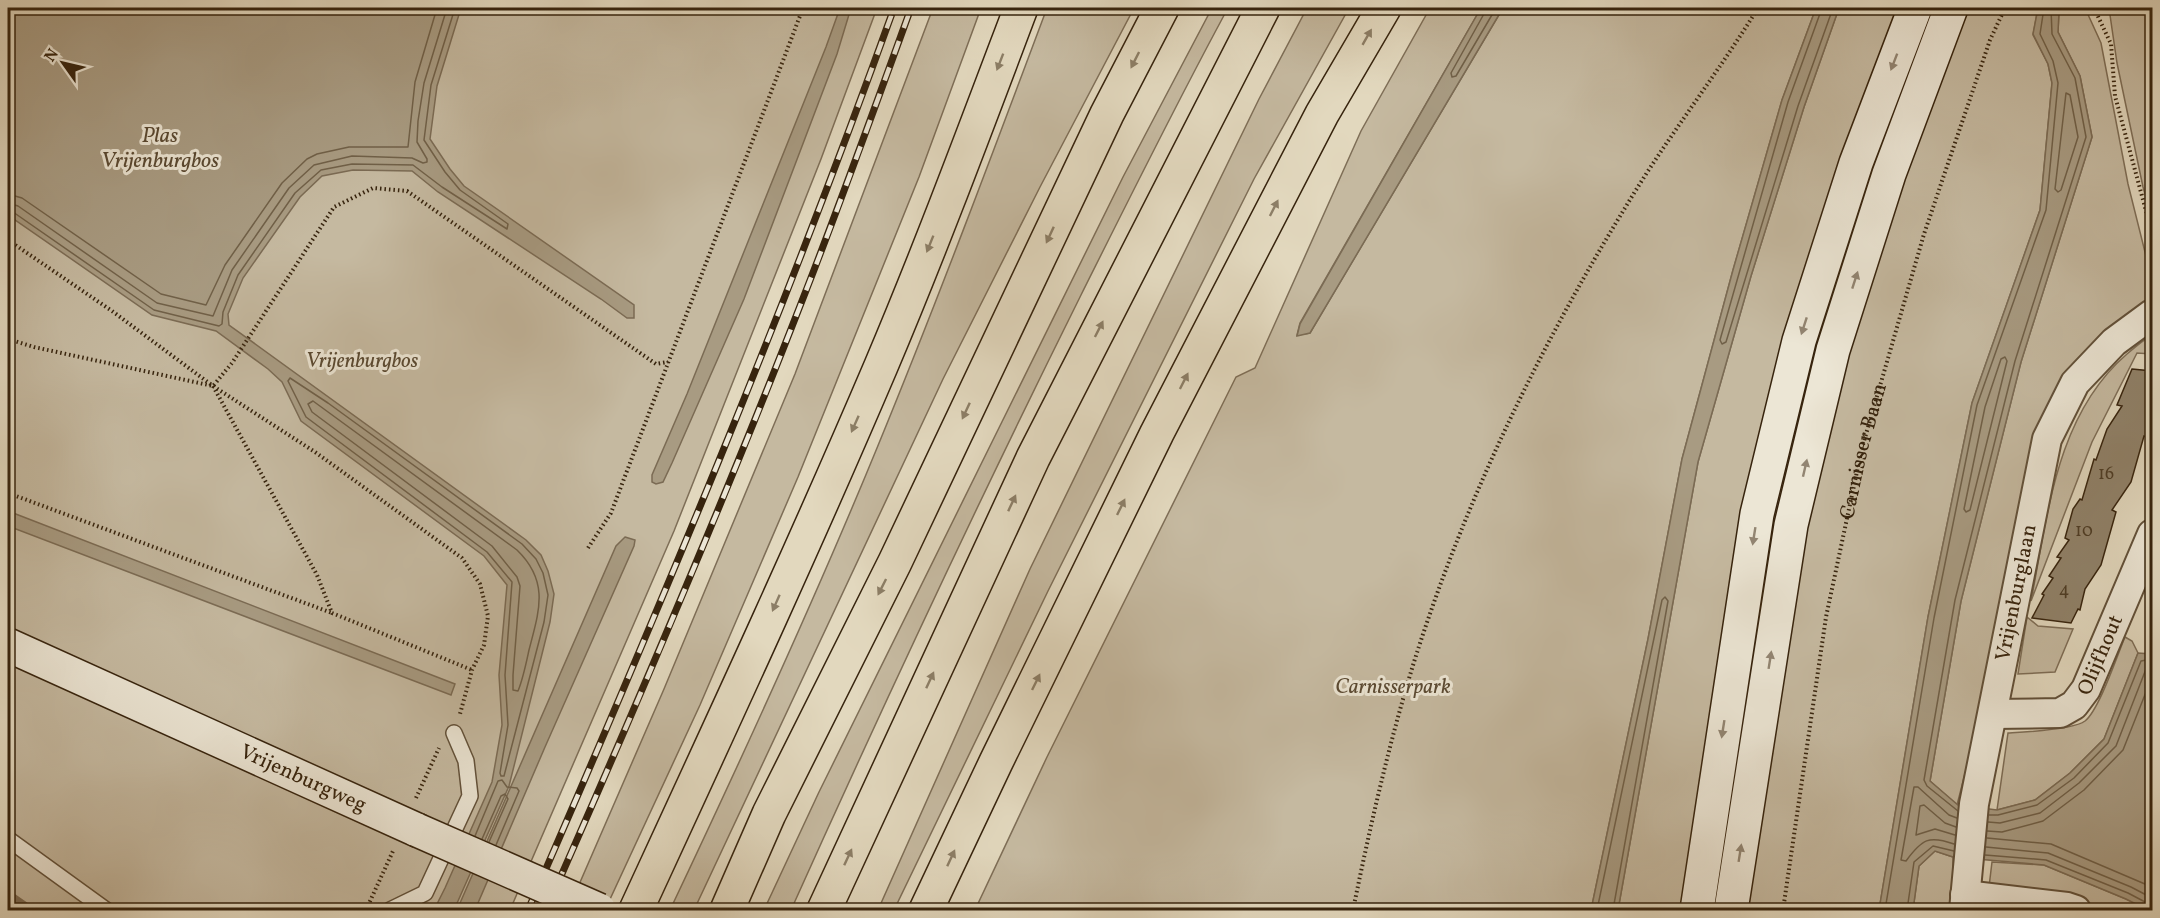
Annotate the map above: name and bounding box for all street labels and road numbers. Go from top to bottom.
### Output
street label: Carnisser Baan [1833,380,1895,522]
street label: Vrijenburglaan [1988,522,2044,664]
street label: Olijfhout [2070,610,2130,700]
street label: Vrijenburgweg [235,737,371,820]

